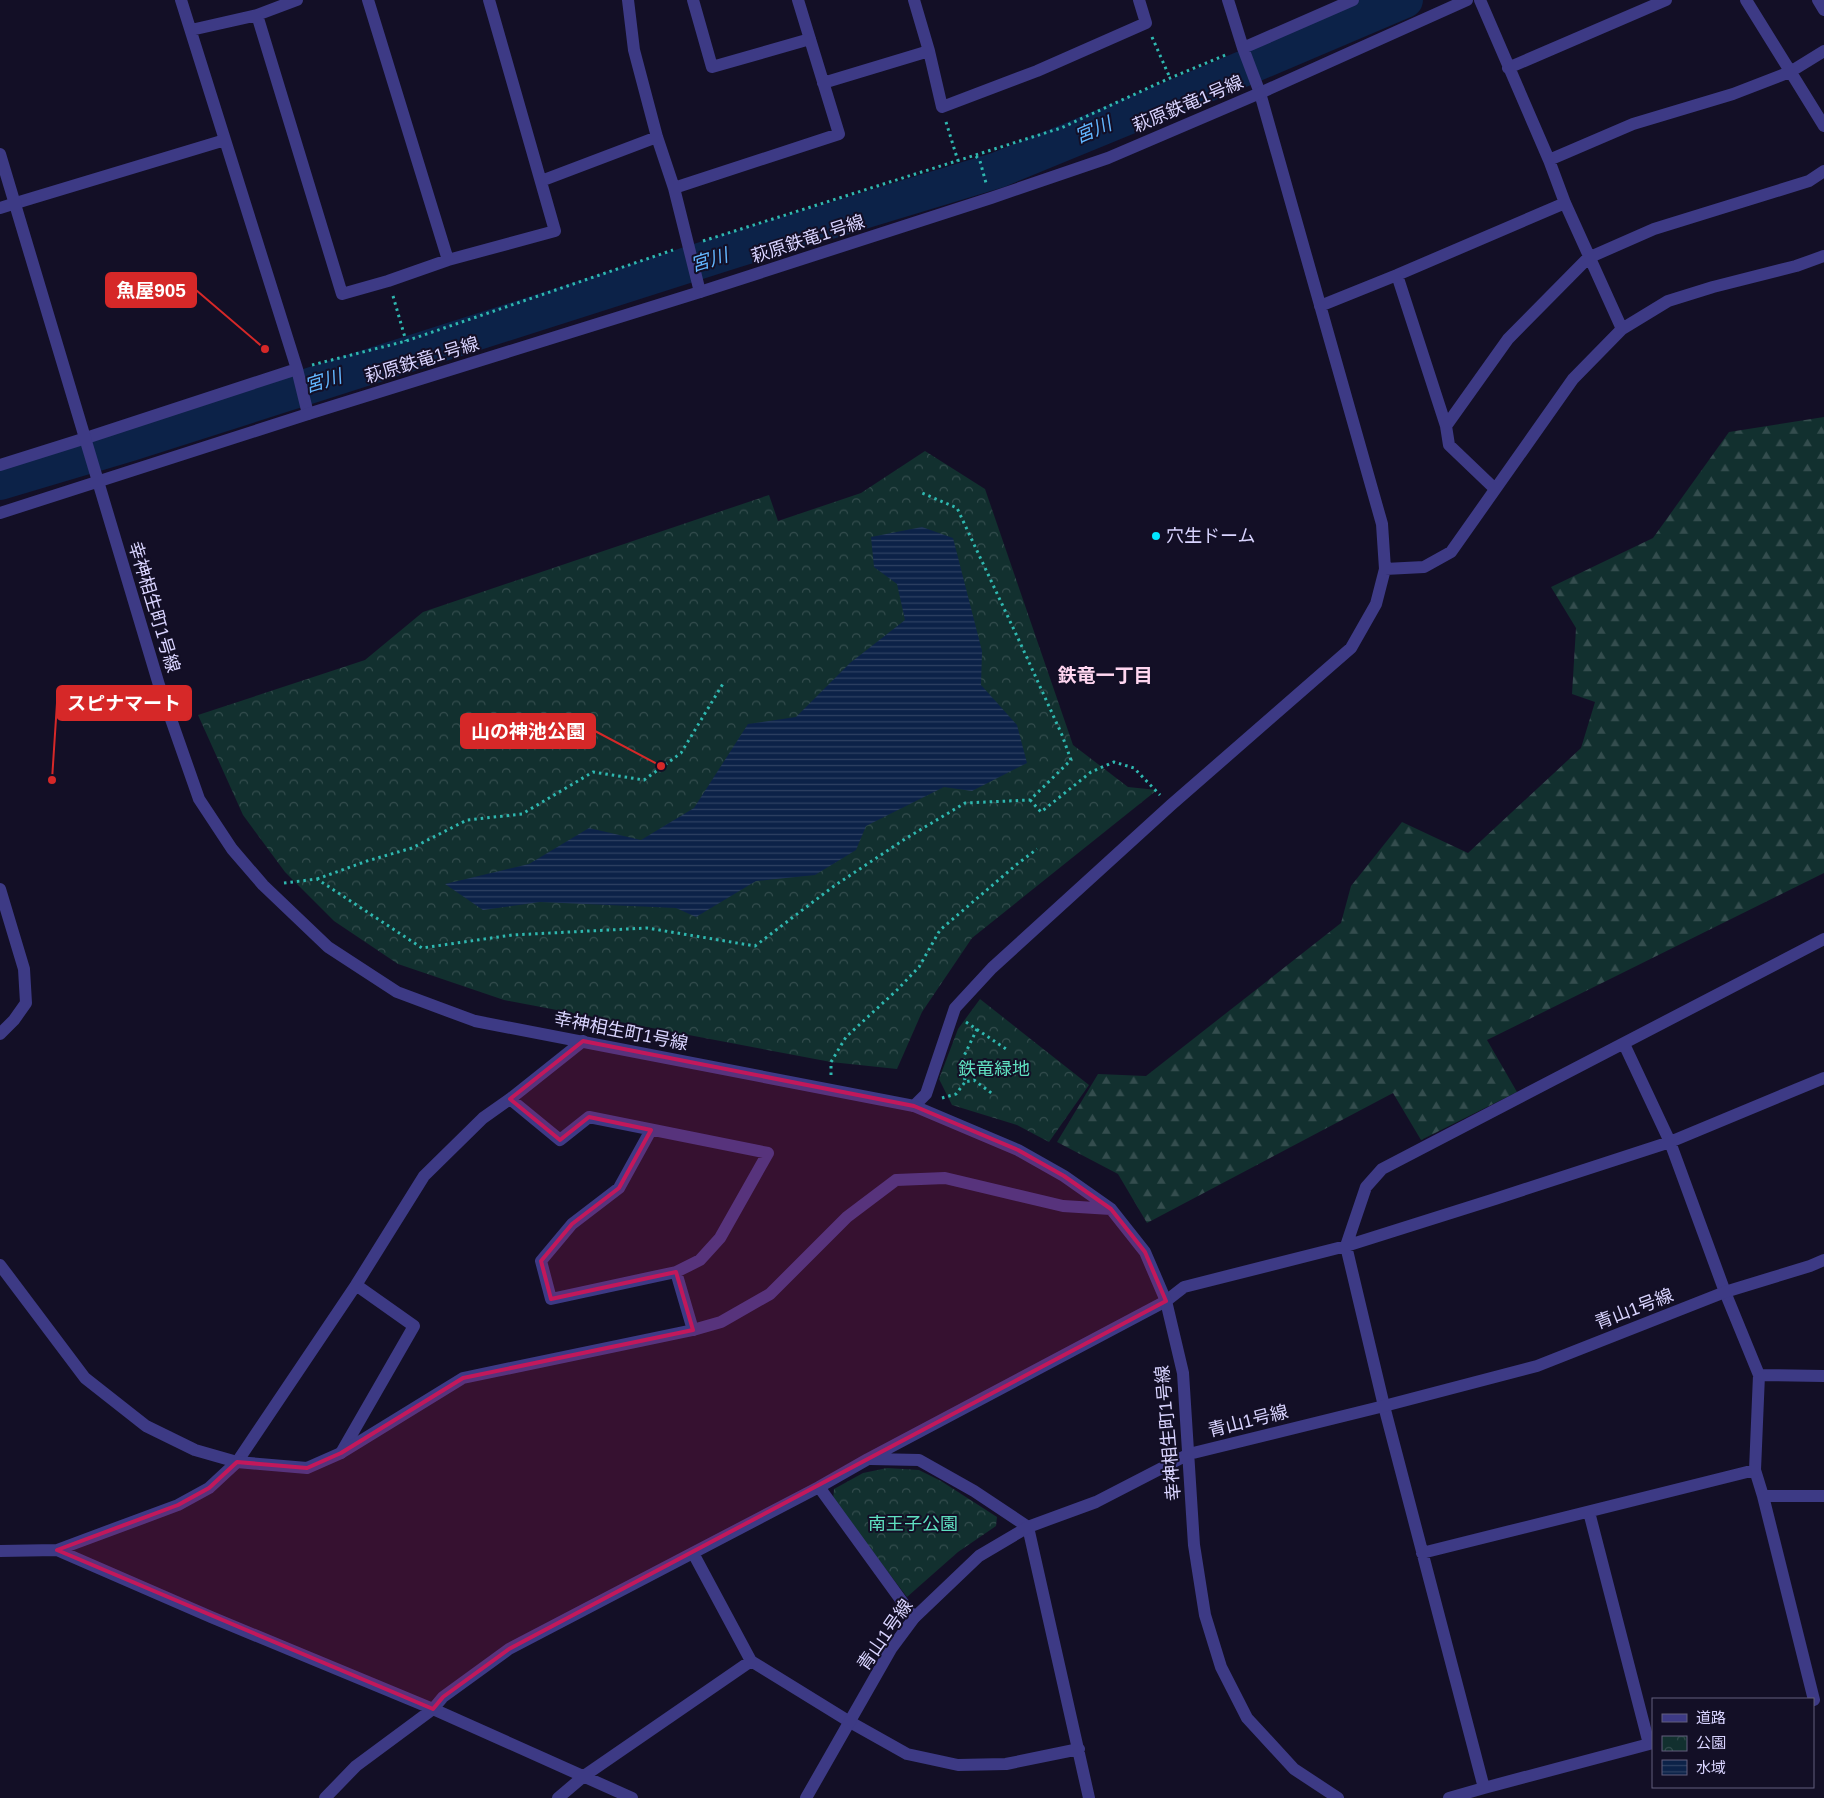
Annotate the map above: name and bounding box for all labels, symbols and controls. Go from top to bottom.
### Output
street label: 萩原鉄竜1号線 [1130,72,1246,136]
water label: 宮川 [1071,112,1116,147]
street label: 萩原鉄竜1号線 [749,211,867,267]
water label: 宮川 [688,244,732,276]
callout: 魚屋905 [106,273,196,307]
text: 魚屋905 [116,280,186,301]
street label: 萩原鉄竜1号線 [363,333,481,387]
water label: 宮川 [302,365,346,397]
place label: 穴生ドーム [1166,526,1255,546]
marker: 穴生ドーム [1150,530,1162,542]
street label: 幸神相生町1号線 [125,539,183,675]
district label: 鉄竜一丁目 [1057,665,1153,686]
callout: スピナマート [57,686,191,720]
text: スピナマート [67,693,181,714]
callout: 山の神池公園 [461,714,595,748]
text: 山の神池公園 [471,721,585,742]
street label: 幸神相生町1号線 [552,1008,690,1054]
park label: 鉄竜緑地 [958,1059,1030,1079]
street label: 青山1号線 [1592,1285,1676,1333]
street label: 幸神相生町1号線 [1152,1364,1184,1502]
street label: 青山1号線 [1206,1401,1290,1441]
park label: 南王子公園 [868,1514,958,1534]
street label: 青山1号線 [853,1596,917,1674]
legend [1652,1698,1814,1788]
text: 道路 [1696,1709,1726,1726]
text: 公園 [1696,1734,1726,1751]
text: 水域 [1696,1759,1726,1776]

